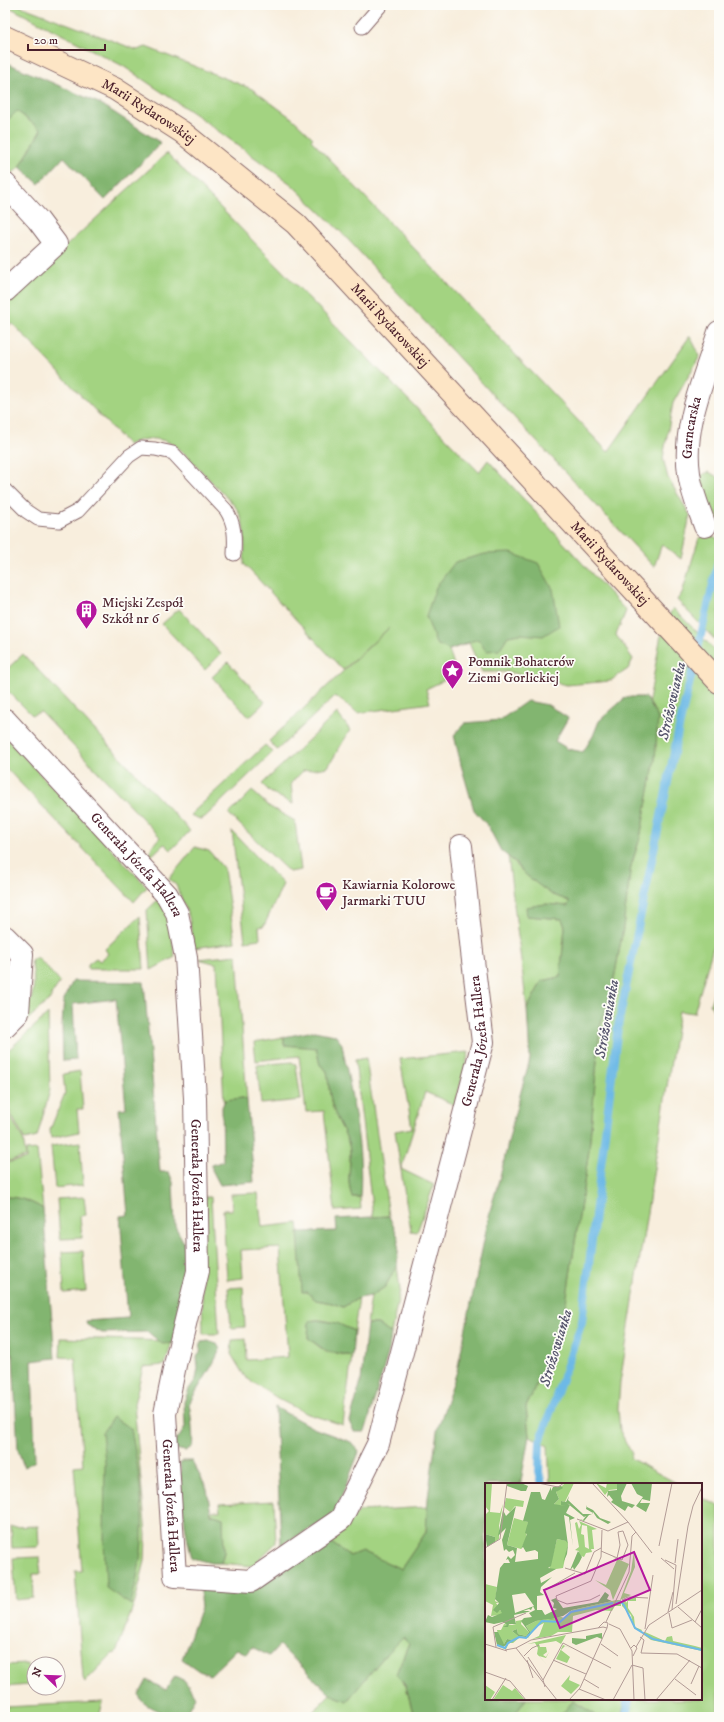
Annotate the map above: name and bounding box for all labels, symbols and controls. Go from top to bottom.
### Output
scale bar [28,26,105,52]
text: 20 m [34,33,58,48]
street label: Marii Rydarowskiej [99,75,199,148]
street label: Marii Rydarowskiej [346,280,433,371]
street label: Garncarska [679,394,706,459]
street label: Marii Rydarowskiej [566,518,653,609]
place label: Miejski Zespół Szkół nr 6 [102,594,184,628]
building icon: Miejski Zespół Szkół nr 6 [74,598,100,631]
place label: Pomnik Bohaterów Ziemi Gorlickiej [468,653,574,687]
place icon: Pomnik Bohaterów Ziemi Gorlickiej [440,657,466,690]
water label: Stróżowianka [654,660,690,743]
street label: Generała Józefa Hallera [86,809,187,918]
place label: Kawiarnia Kolorowe Jarmarki TUU [340,876,456,910]
cafe icon: Kawiarnia Kolorowe Jarmarki TUU [313,880,339,913]
street label: Generała Józefa Hallera [457,975,492,1109]
water label: Stróżowianka [591,978,623,1061]
street label: Generała Józefa Hallera [186,1119,207,1253]
water label: Stróżowianka [535,1307,577,1390]
street label: Generała Józefa Hallera [158,1439,184,1573]
inset map [485,1483,702,1700]
north arrow [26,1656,66,1696]
text: N [30,1666,46,1679]

